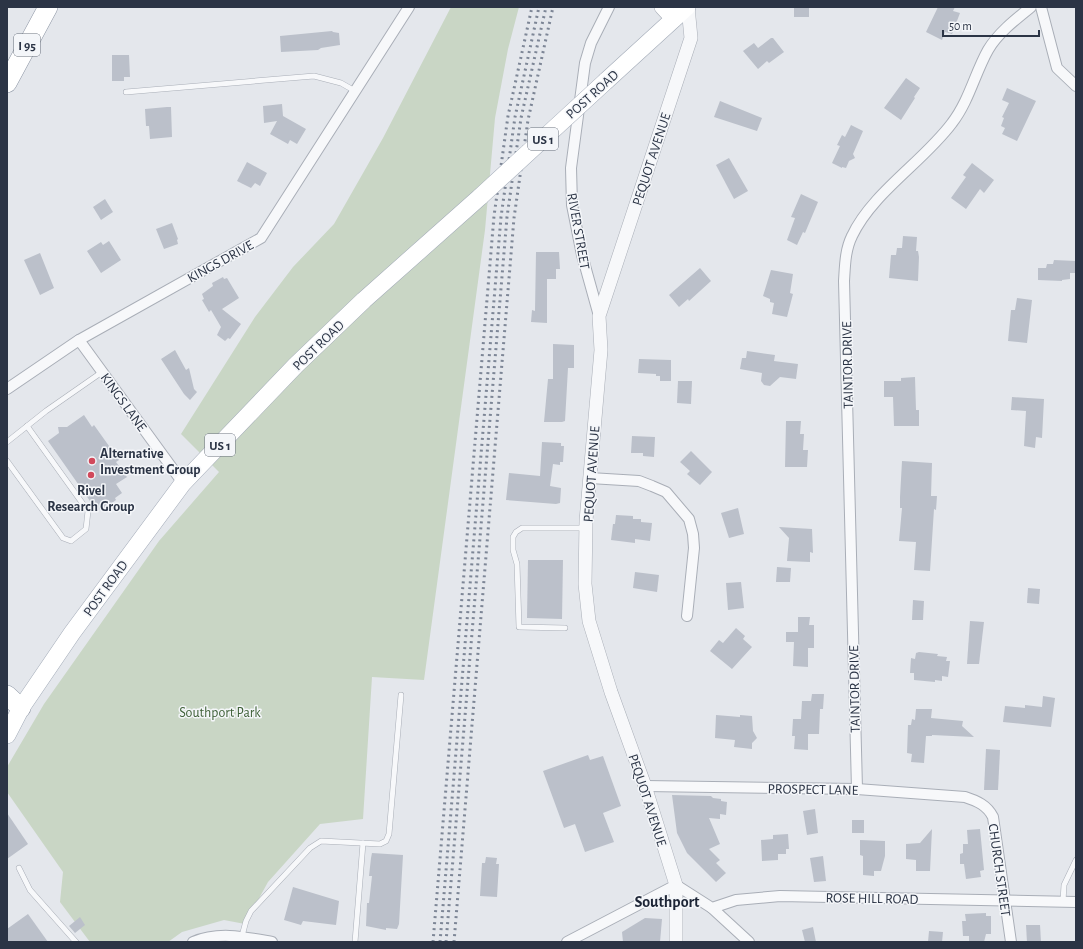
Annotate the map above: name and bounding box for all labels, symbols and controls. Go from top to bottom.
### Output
scale bar [943,12,1039,38]
text: 50 m [949,20,972,32]
road number: I 95 [14,34,40,56]
street label: POST ROAD [564,68,622,122]
street label: PEQUOT AVENUE [630,111,674,207]
road number: US 1 [528,128,558,150]
street label: RIVER STREET [564,192,592,271]
street label: KINGS DRIVE [185,238,256,286]
street label: POST ROAD [290,318,347,373]
street label: TAINTOR DRIVE [840,321,856,409]
street label: KINGS LANE [97,371,149,435]
street label: PEQUOT AVENUE [582,425,602,523]
road number: US 1 [205,434,235,456]
place label: Alternative Investment Group [100,447,201,477]
marker: Alternative Investment Group [87,456,97,466]
marker: Rivel Research Group [86,470,96,480]
place label: Rivel Research Group [47,484,135,514]
street label: POST ROAD [81,558,131,619]
street label: TAINTOR DRIVE [847,645,863,733]
park label: Southport Park [179,706,261,720]
street label: PEQUOT AVENUE [625,752,669,849]
street label: PROSPECT LANE [767,782,859,798]
street label: CHURCH STREET [986,823,1012,918]
street label: ROSE HILL ROAD [825,891,919,907]
district label: Southport [634,894,700,910]

